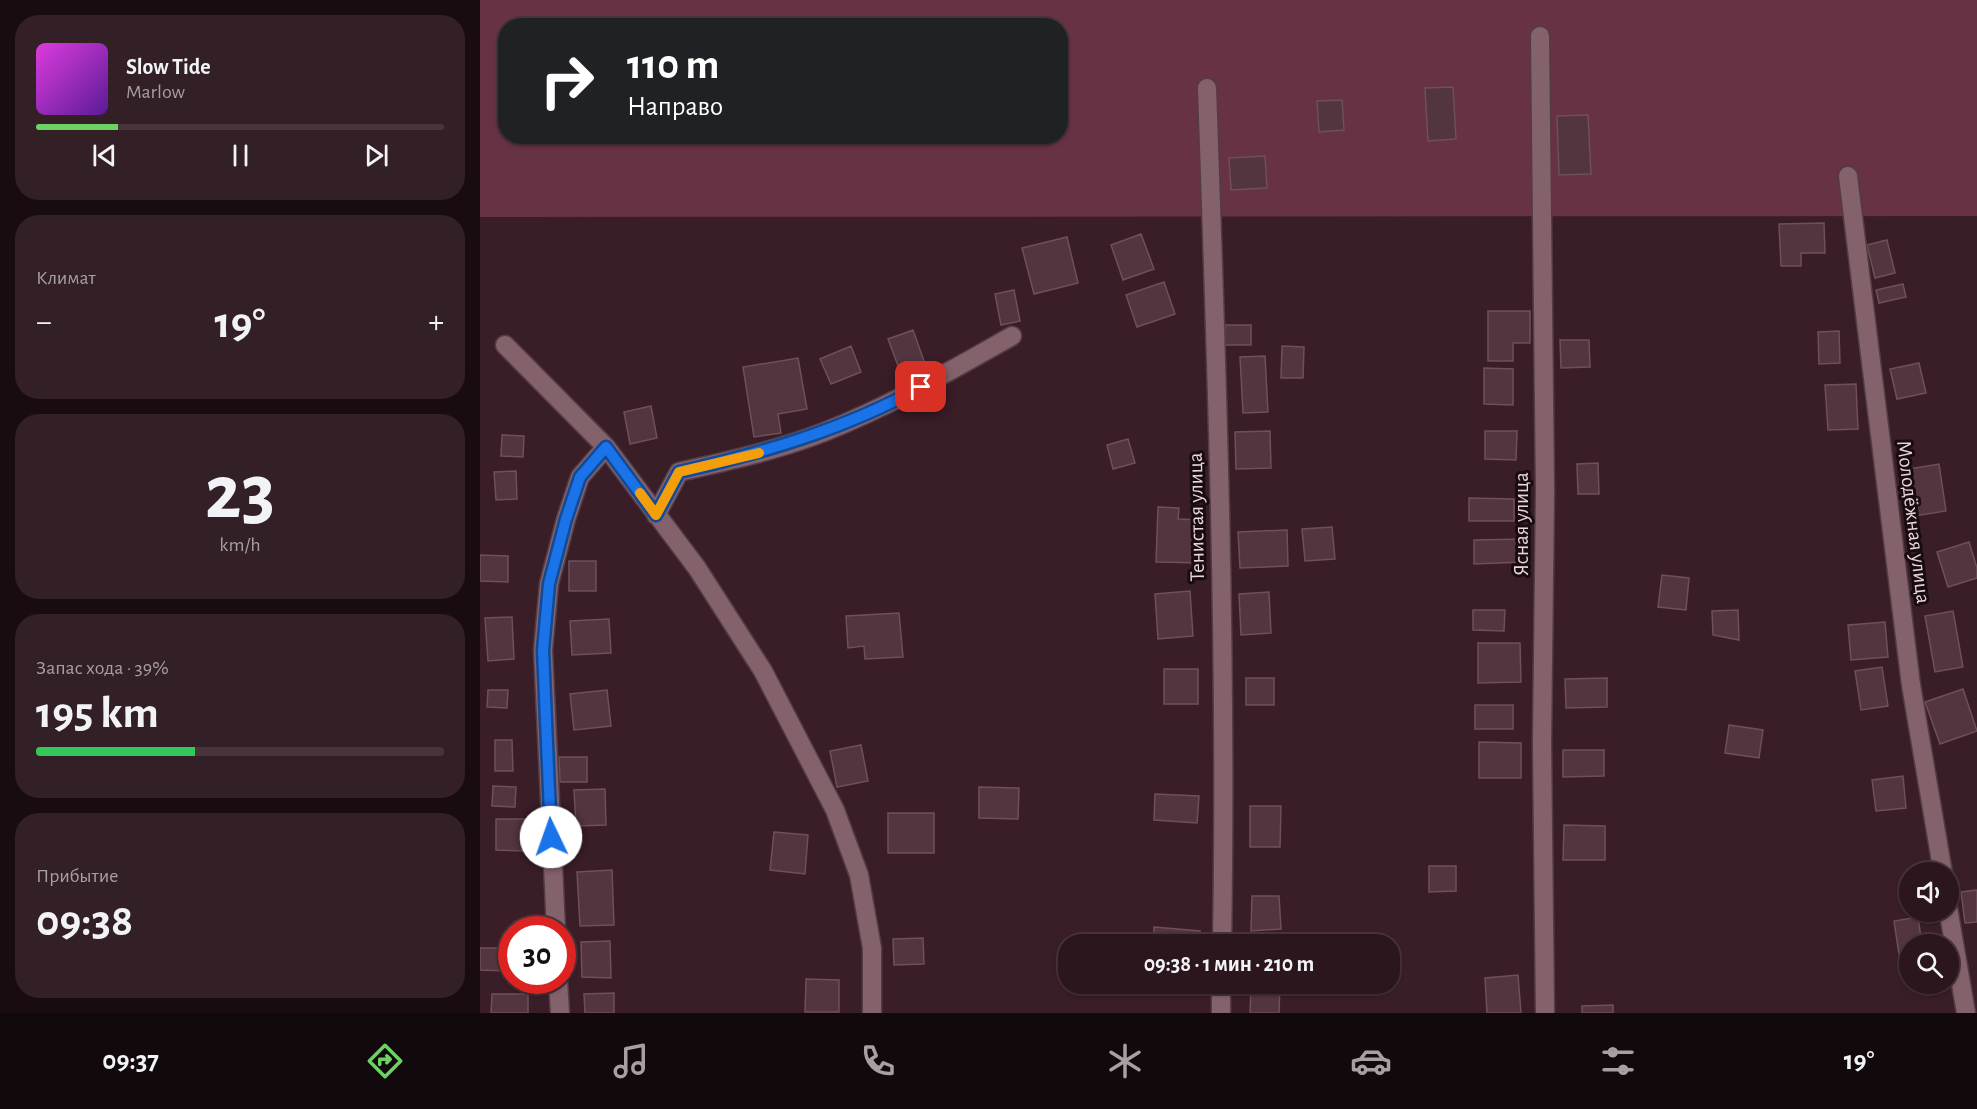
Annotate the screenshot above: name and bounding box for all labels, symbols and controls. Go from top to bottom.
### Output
icon: right [528,42,606,120]
text: 110 m [627,44,719,86]
text: Slow Tide [126,56,211,78]
text: Marlow [126,82,185,102]
text: Направо [627,93,723,120]
icon: previous [88,139,121,172]
icon: pause [224,139,257,172]
icon: next [360,139,393,172]
text: Климат [36,268,96,288]
text: 19° [214,301,266,346]
text: − [36,306,52,339]
text: + [428,306,444,339]
pin [895,361,946,412]
icon: arrive [904,370,937,403]
street label: Молодёжная улица [1893,439,1934,605]
street label: Тенистая улица [1185,452,1208,582]
text: 23 [205,455,275,533]
street label: Ясная улица [1511,472,1532,576]
text: km/h [219,535,261,555]
text: Запас хода · 39% [36,658,169,678]
text: 195 km [36,691,159,736]
position arrow [519,805,583,869]
map controls [1899,862,1959,994]
button: sound [1899,862,1959,922]
text: Прибытие [36,866,118,886]
text: 09:38 [36,899,133,944]
speed limit sign: 30 [498,916,576,994]
button: search [1899,934,1959,994]
text: 09:38 · 1 мин · 210 m [1144,953,1314,975]
icon: directions [364,1040,406,1082]
icon: music [610,1040,652,1082]
icon: phone [857,1040,899,1082]
icon: climate [1104,1040,1146,1082]
icon: car [1350,1040,1392,1082]
icon: filters [1597,1040,1639,1082]
text: 09:37 [102,1047,159,1074]
text: 19° [1844,1047,1875,1074]

